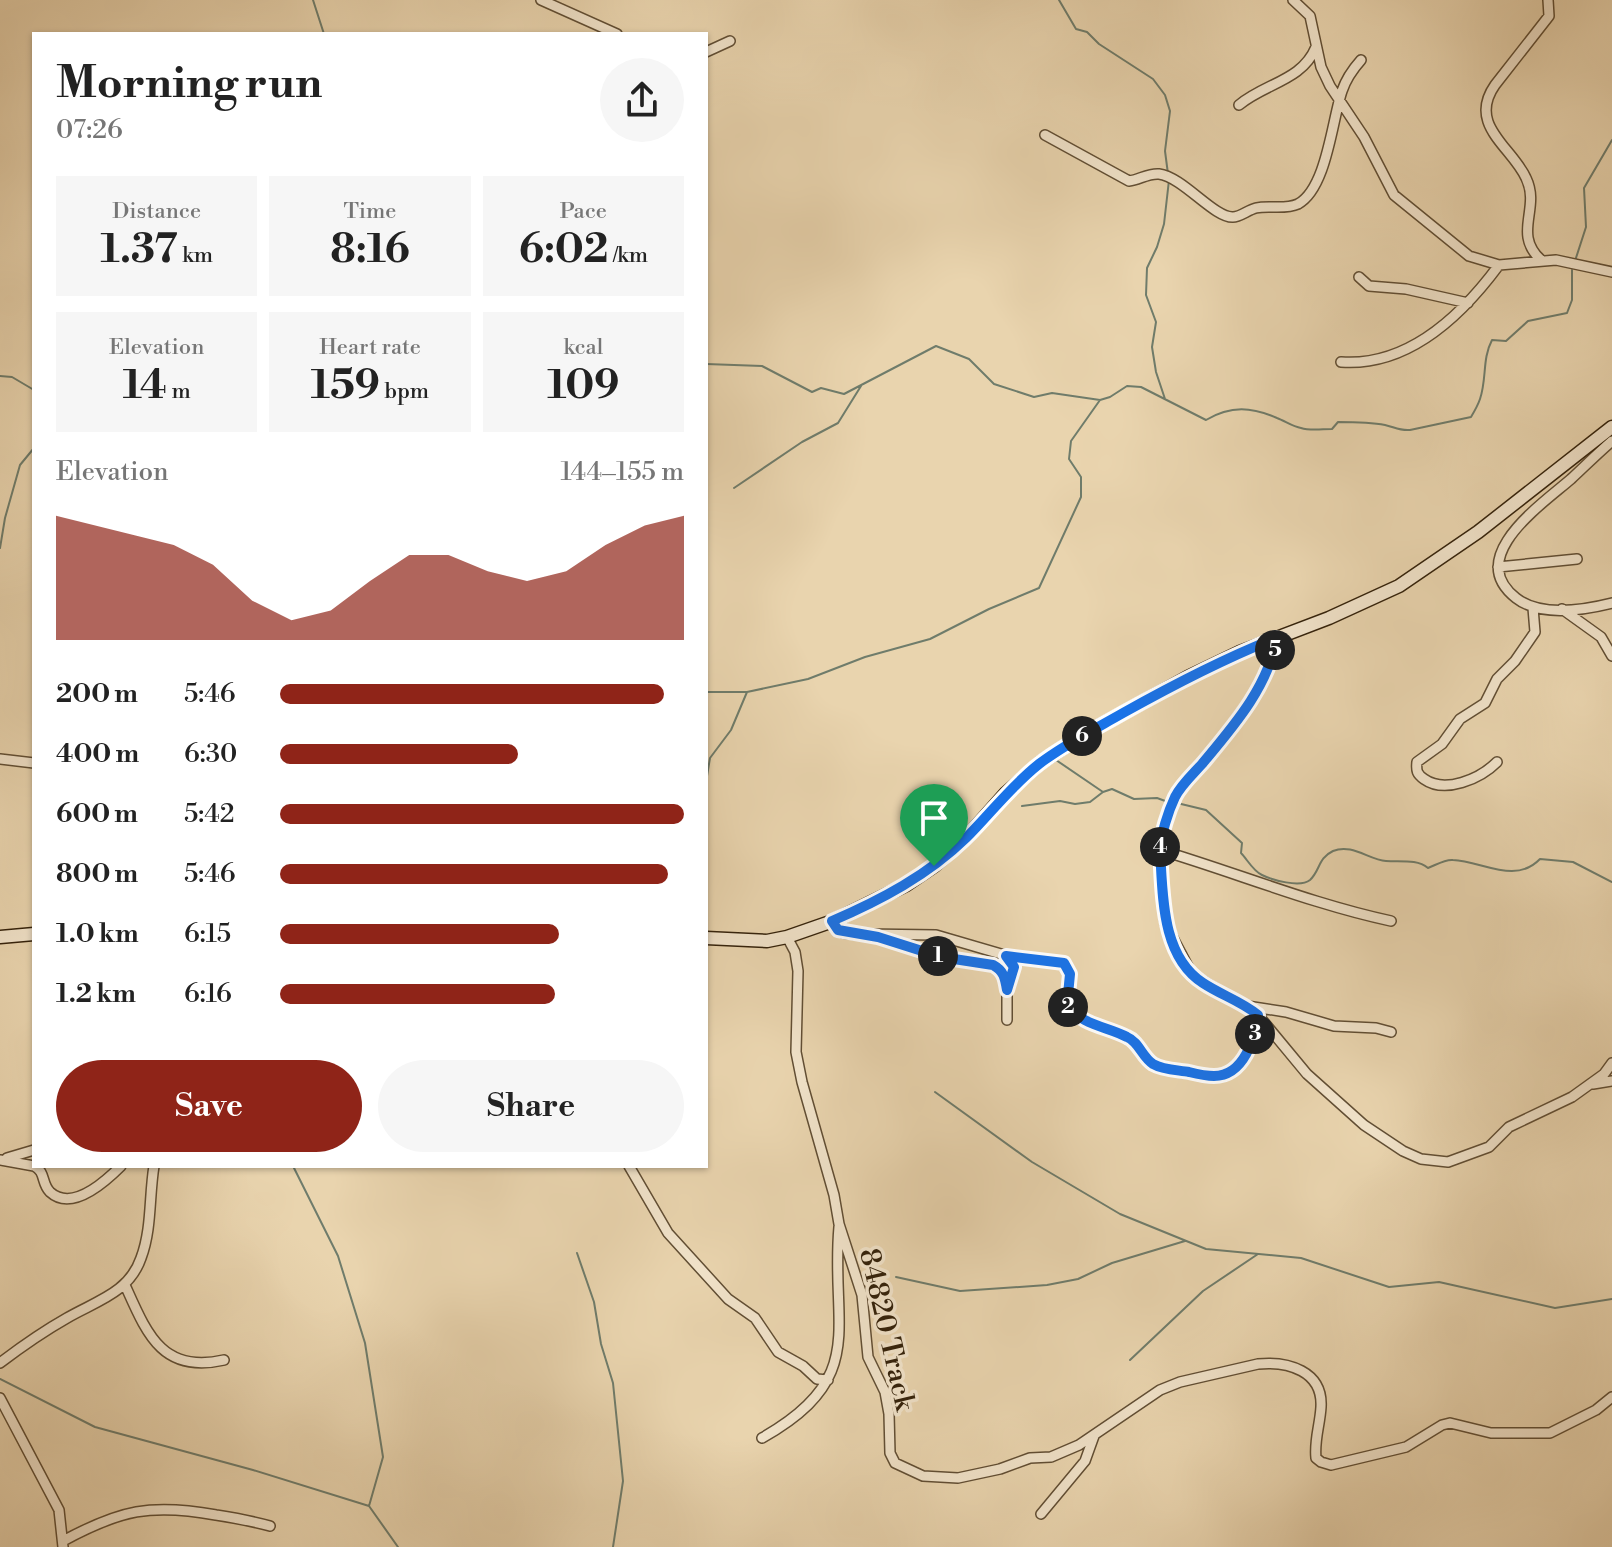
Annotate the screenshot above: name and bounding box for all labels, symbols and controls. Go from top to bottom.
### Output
text: Morning run [56,56,322,111]
button: share [600,58,684,142]
text: 07:26 [56,114,123,146]
text: Distance [112,198,201,225]
text: Time [344,198,396,225]
text: Pace [560,198,607,225]
text: 1.37 [100,225,178,275]
text: 8:16 [330,225,410,275]
text: 6:02 [519,225,608,275]
text: km [178,242,213,269]
text: /km [608,242,648,269]
text: Elevation [109,334,204,361]
text: Heart rate [319,334,421,361]
text: kcal [563,334,603,361]
text: 14 [123,361,167,411]
text: 159 [311,361,380,411]
text: 109 [547,361,619,411]
text: m [167,378,191,405]
text: bpm [380,378,429,405]
text: Elevation [56,456,169,488]
text: 144–155 m [560,456,684,488]
pin: 5 [1255,630,1295,670]
text: 5 [1268,636,1282,663]
text: 200 m [56,678,138,710]
text: 5:46 [184,678,235,710]
pin: 6 [1062,716,1102,756]
text: 6 [1075,722,1089,749]
text: 400 m [56,738,139,770]
text: 6:30 [184,738,237,770]
pin [900,784,968,866]
icon: arrive [912,796,956,840]
text: 600 m [56,798,138,830]
text: 5:42 [184,798,235,830]
pin: 4 [1140,827,1180,867]
text: 4 [1153,833,1167,860]
text: 800 m [56,858,138,890]
text: 5:46 [184,858,235,890]
text: 1.0 km [56,918,139,950]
text: 6:15 [184,918,231,950]
pin: 1 [918,936,958,976]
text: 1 [933,942,943,969]
text: 1.2 km [56,978,136,1010]
text: 6:16 [184,978,232,1010]
pin: 2 [1048,987,1088,1027]
text: 2 [1061,993,1075,1020]
pin: 3 [1235,1014,1275,1054]
text: 3 [1248,1020,1262,1047]
button: Save [56,1060,362,1152]
button: Share [378,1060,684,1152]
street label: 84820 Track [851,1245,922,1415]

